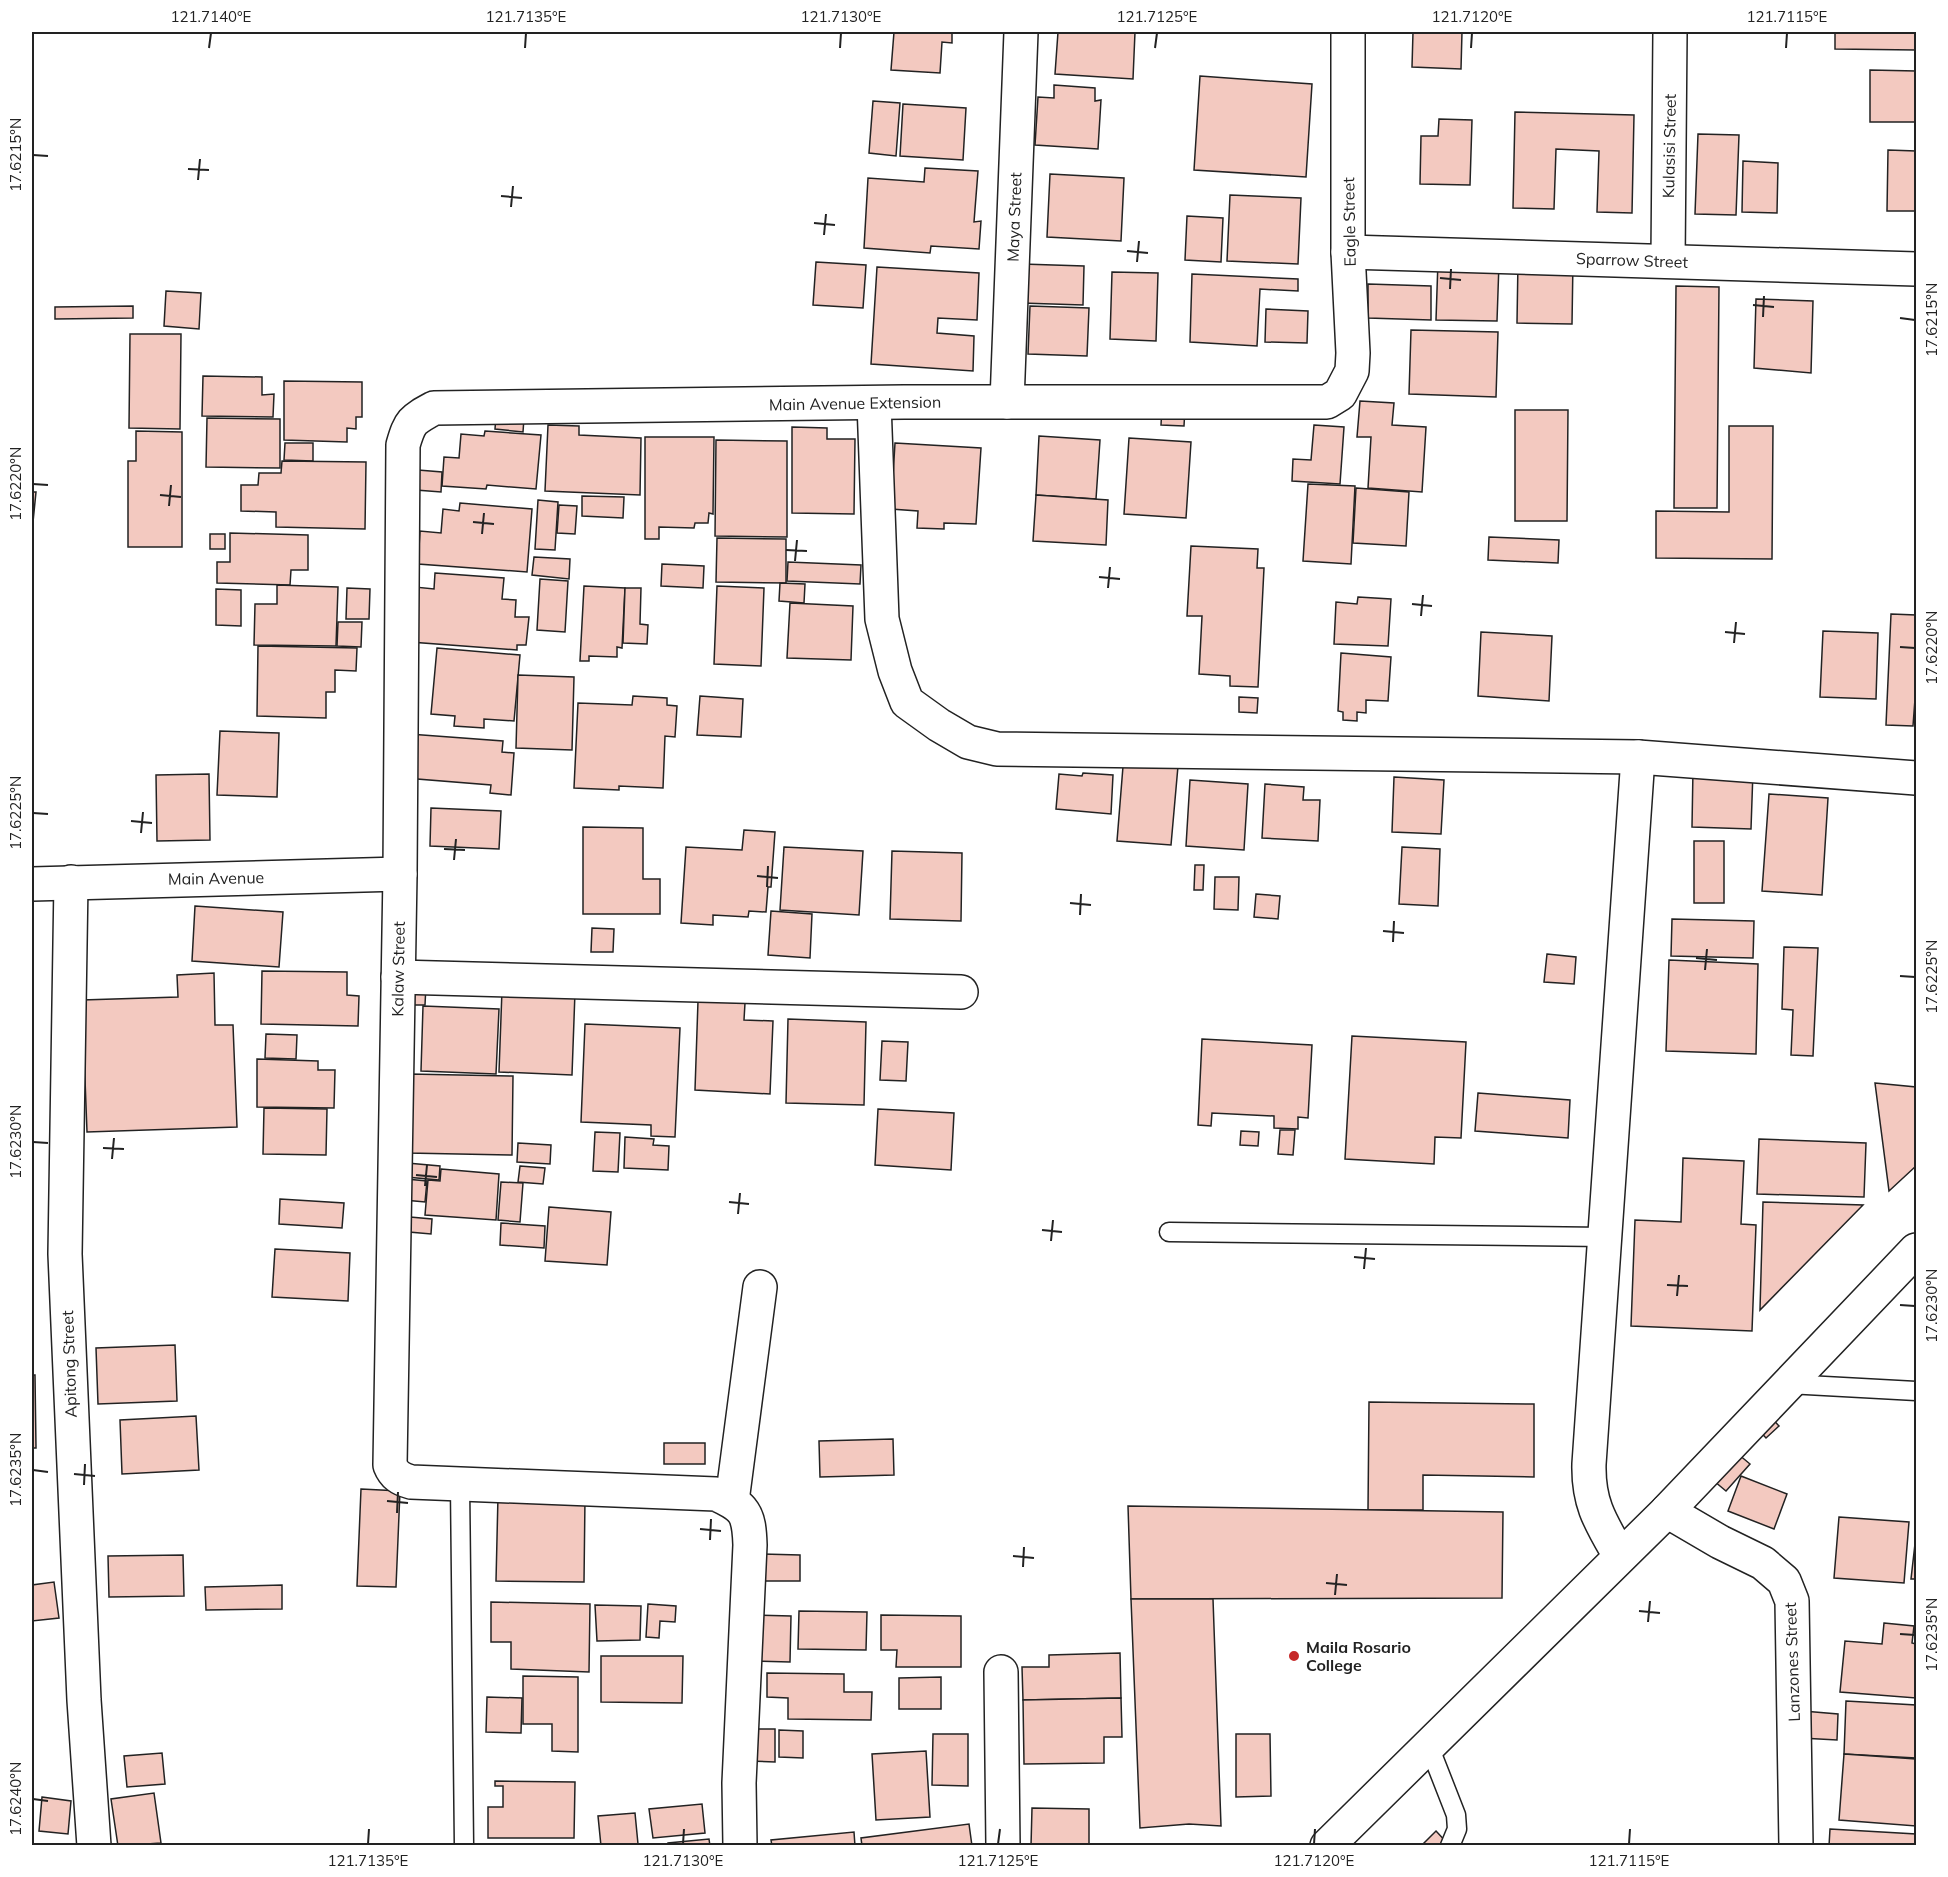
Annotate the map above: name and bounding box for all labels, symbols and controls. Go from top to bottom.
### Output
text: 121.7140°E [171,7,252,26]
text: 121.7135°E [486,7,567,26]
text: 121.7130°E [801,7,882,26]
text: 121.7125°E [1117,7,1198,26]
text: 121.7120°E [1432,7,1513,26]
text: 121.7115°E [1747,7,1828,26]
street label: Kulasisi Street [1658,93,1680,198]
text: 17.6215°N [6,118,25,192]
street label: Maya Street [1002,171,1026,262]
street label: Eagle Street [1338,177,1360,267]
street label: Sparrow Street [1576,248,1689,272]
text: 17.6215°N [1922,283,1941,357]
street label: Main Avenue Extension [769,391,941,415]
text: 17.6220°N [6,447,25,521]
text: 17.6220°N [1922,611,1941,685]
text: 17.6225°N [6,776,25,850]
street label: Main Avenue [168,867,264,889]
street label: Kalaw Street [387,921,409,1017]
text: 17.6225°N [1922,940,1941,1014]
text: 17.6230°N [6,1105,25,1179]
text: 17.6230°N [1922,1269,1941,1343]
street label: Apitong Street [57,1310,81,1418]
text: 17.6235°N [6,1433,25,1507]
text: 17.6235°N [1922,1598,1941,1672]
street label: Lanzones Street [1780,1602,1804,1722]
place label: Maila Rosario College [1306,1637,1411,1675]
marker: Maila Rosario College [1287,1649,1301,1663]
text: 17.6240°N [6,1762,25,1836]
text: 121.7135°E [328,1851,409,1870]
text: 121.7130°E [643,1851,724,1870]
text: 121.7125°E [958,1851,1039,1870]
text: 121.7120°E [1274,1851,1355,1870]
text: 121.7115°E [1589,1851,1670,1870]

